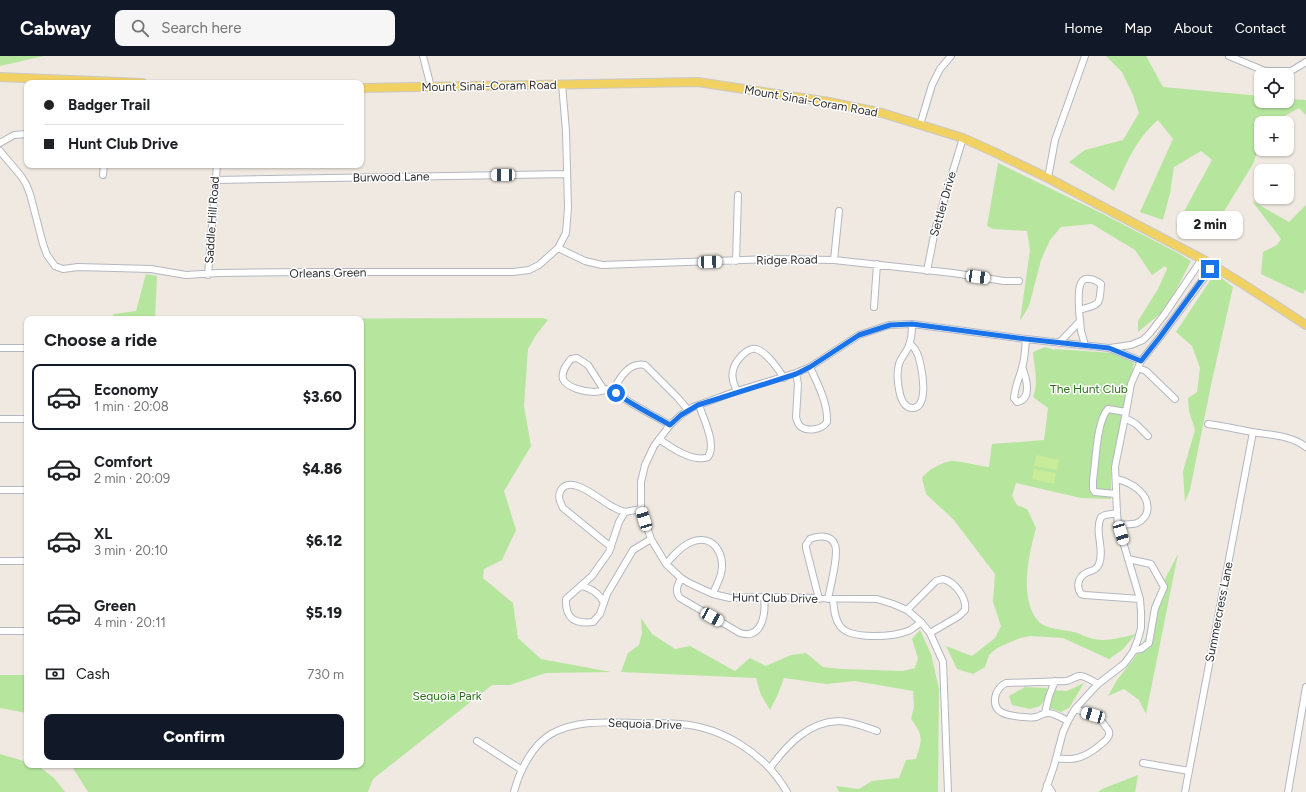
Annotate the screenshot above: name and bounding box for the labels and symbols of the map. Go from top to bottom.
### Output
street label: Mount Sinai-Coram Road [421,78,557,94]
street label: Mount Sinai-Coram Road [743,82,879,120]
street label: Burwood Lane [352,169,430,185]
car [491,169,515,181]
street label: Settler Drive [927,169,959,238]
street label: Saddle Hill Road [202,176,222,264]
callout: 2 min [1177,211,1243,239]
street label: Ridge Road [756,252,818,268]
car [698,256,722,268]
route end [1201,260,1219,278]
street label: Orleans Green [289,265,367,281]
car [965,269,991,285]
park label: The Hunt Club [1050,382,1128,396]
route start [607,384,625,402]
car [635,506,653,532]
car [1112,520,1130,546]
street label: Summercress Lane [1202,560,1236,663]
street label: Hunt Club Drive [732,590,818,606]
car [699,606,725,628]
park label: Sequoia Park [412,689,482,703]
car [1080,706,1106,724]
street label: Sequoia Drive [608,716,683,732]

